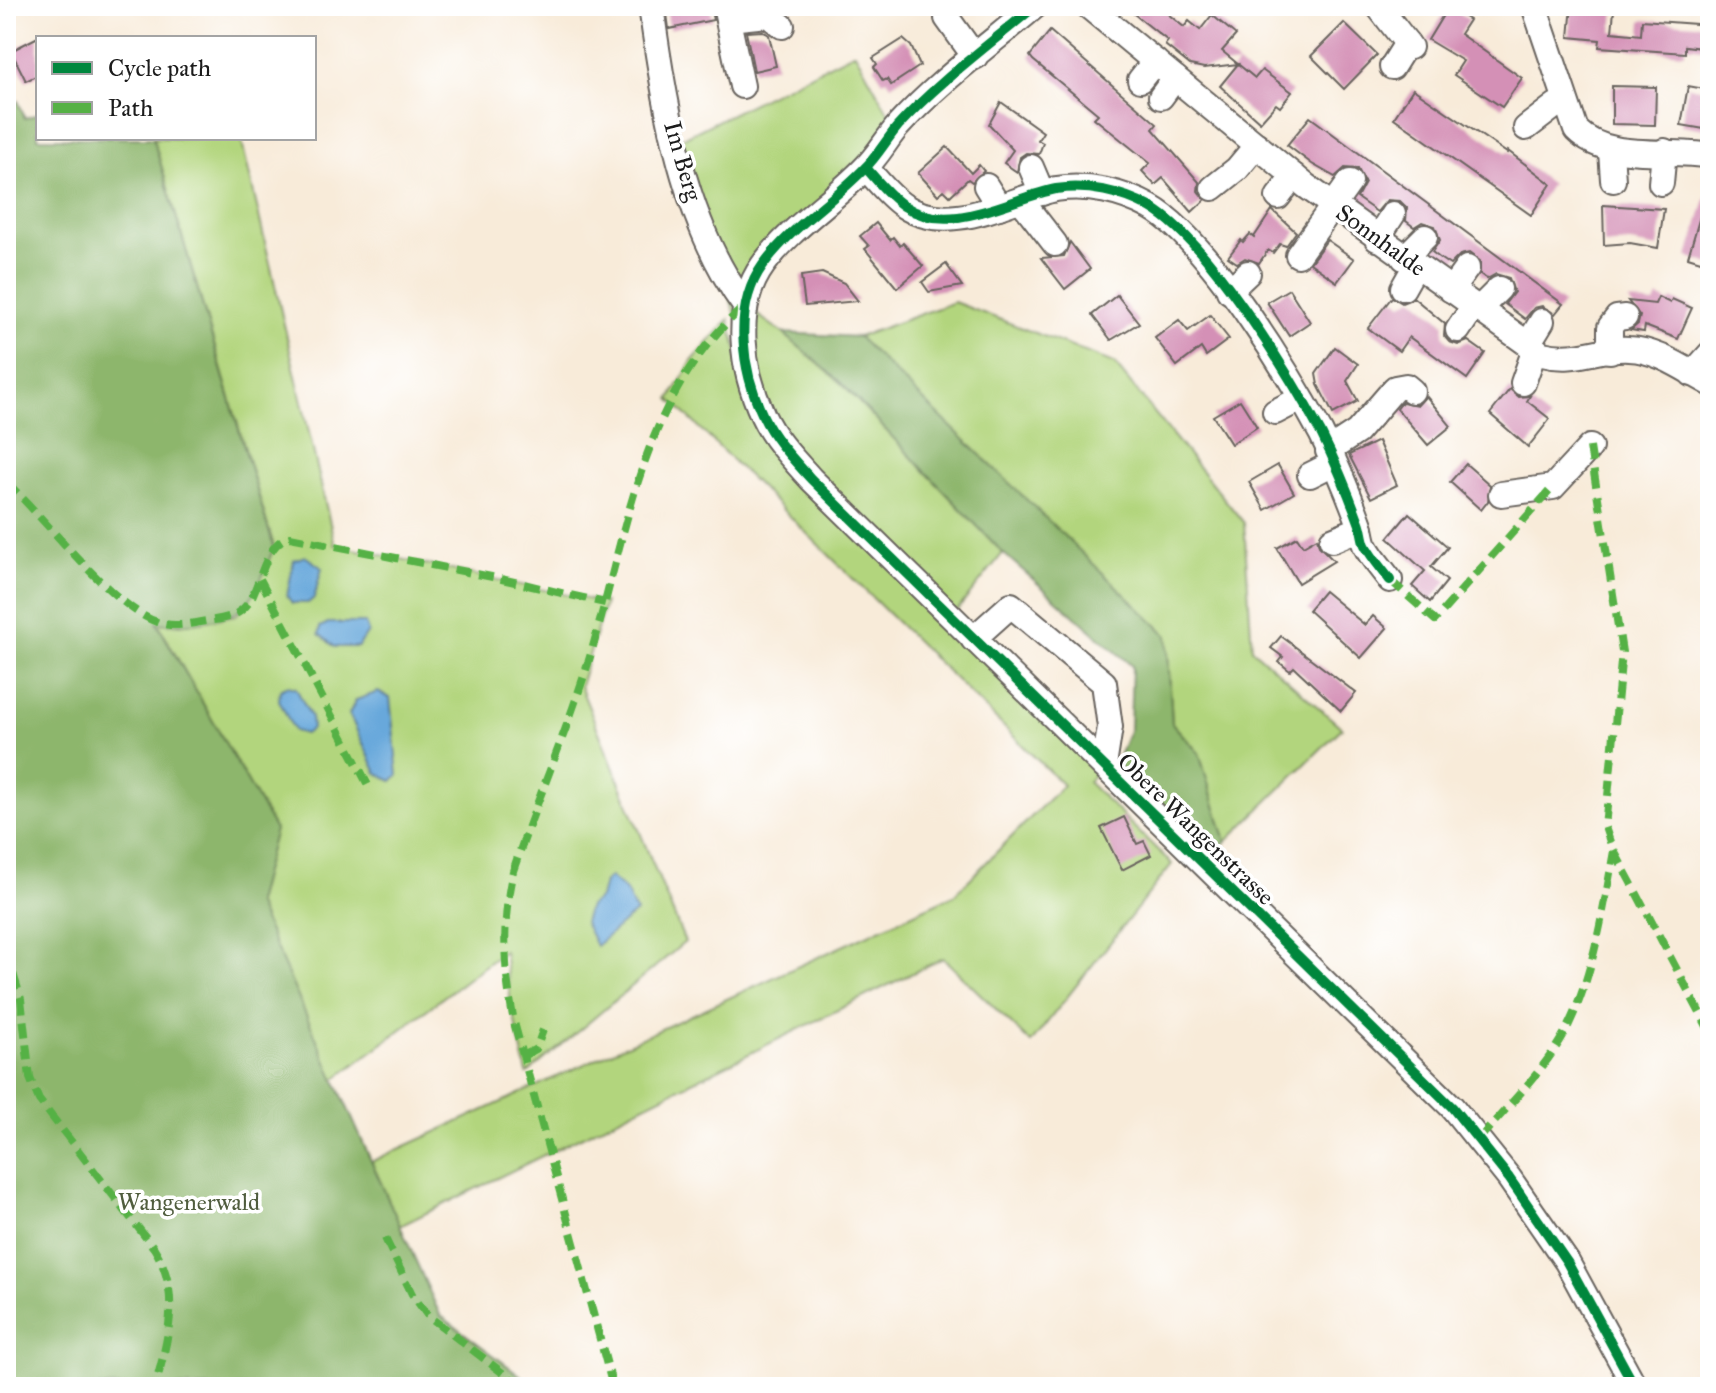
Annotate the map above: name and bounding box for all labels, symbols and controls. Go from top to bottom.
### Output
legend [36,36,316,140]
text: Cycle path [108,53,211,83]
text: Path [108,93,153,123]
street label: Im Berg [657,118,709,205]
street label: Sonnhalde [1330,197,1432,283]
street label: Obere Wangenstrasse [1111,746,1281,912]
park label: Wangenerwald [118,1187,260,1217]

